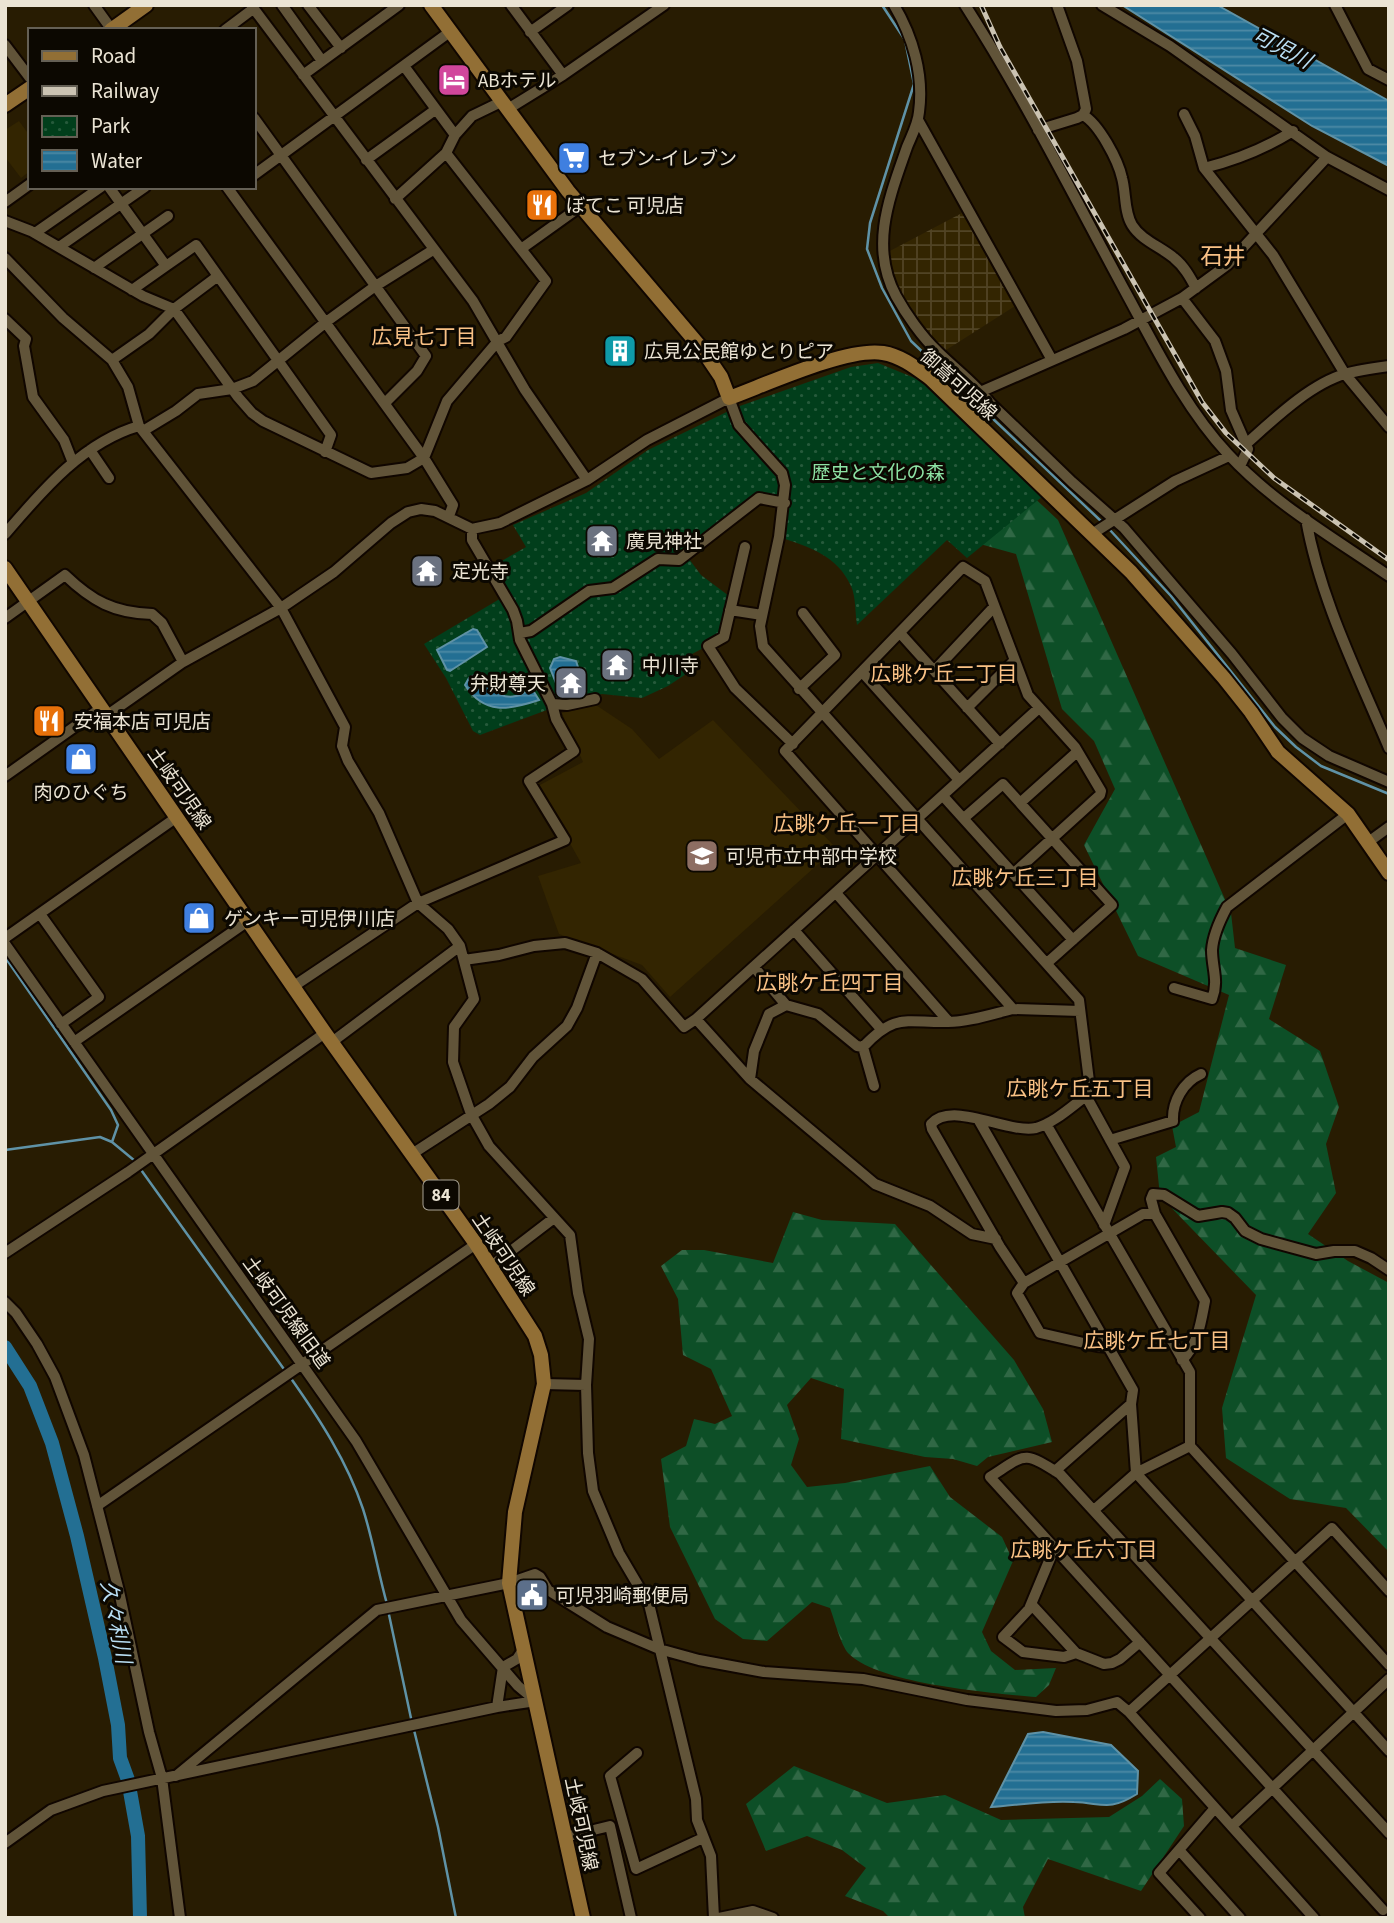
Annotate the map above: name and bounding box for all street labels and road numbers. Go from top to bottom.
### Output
street label: 御嵩可児線 [914,343,1002,427]
street label: 土岐可児線 [140,742,217,836]
road number: 84 [424,1180,458,1210]
street label: 土岐可児線 [465,1208,541,1302]
street label: 土岐可児線旧道 [236,1251,336,1375]
street label: 土岐可児線 [557,1775,604,1874]

